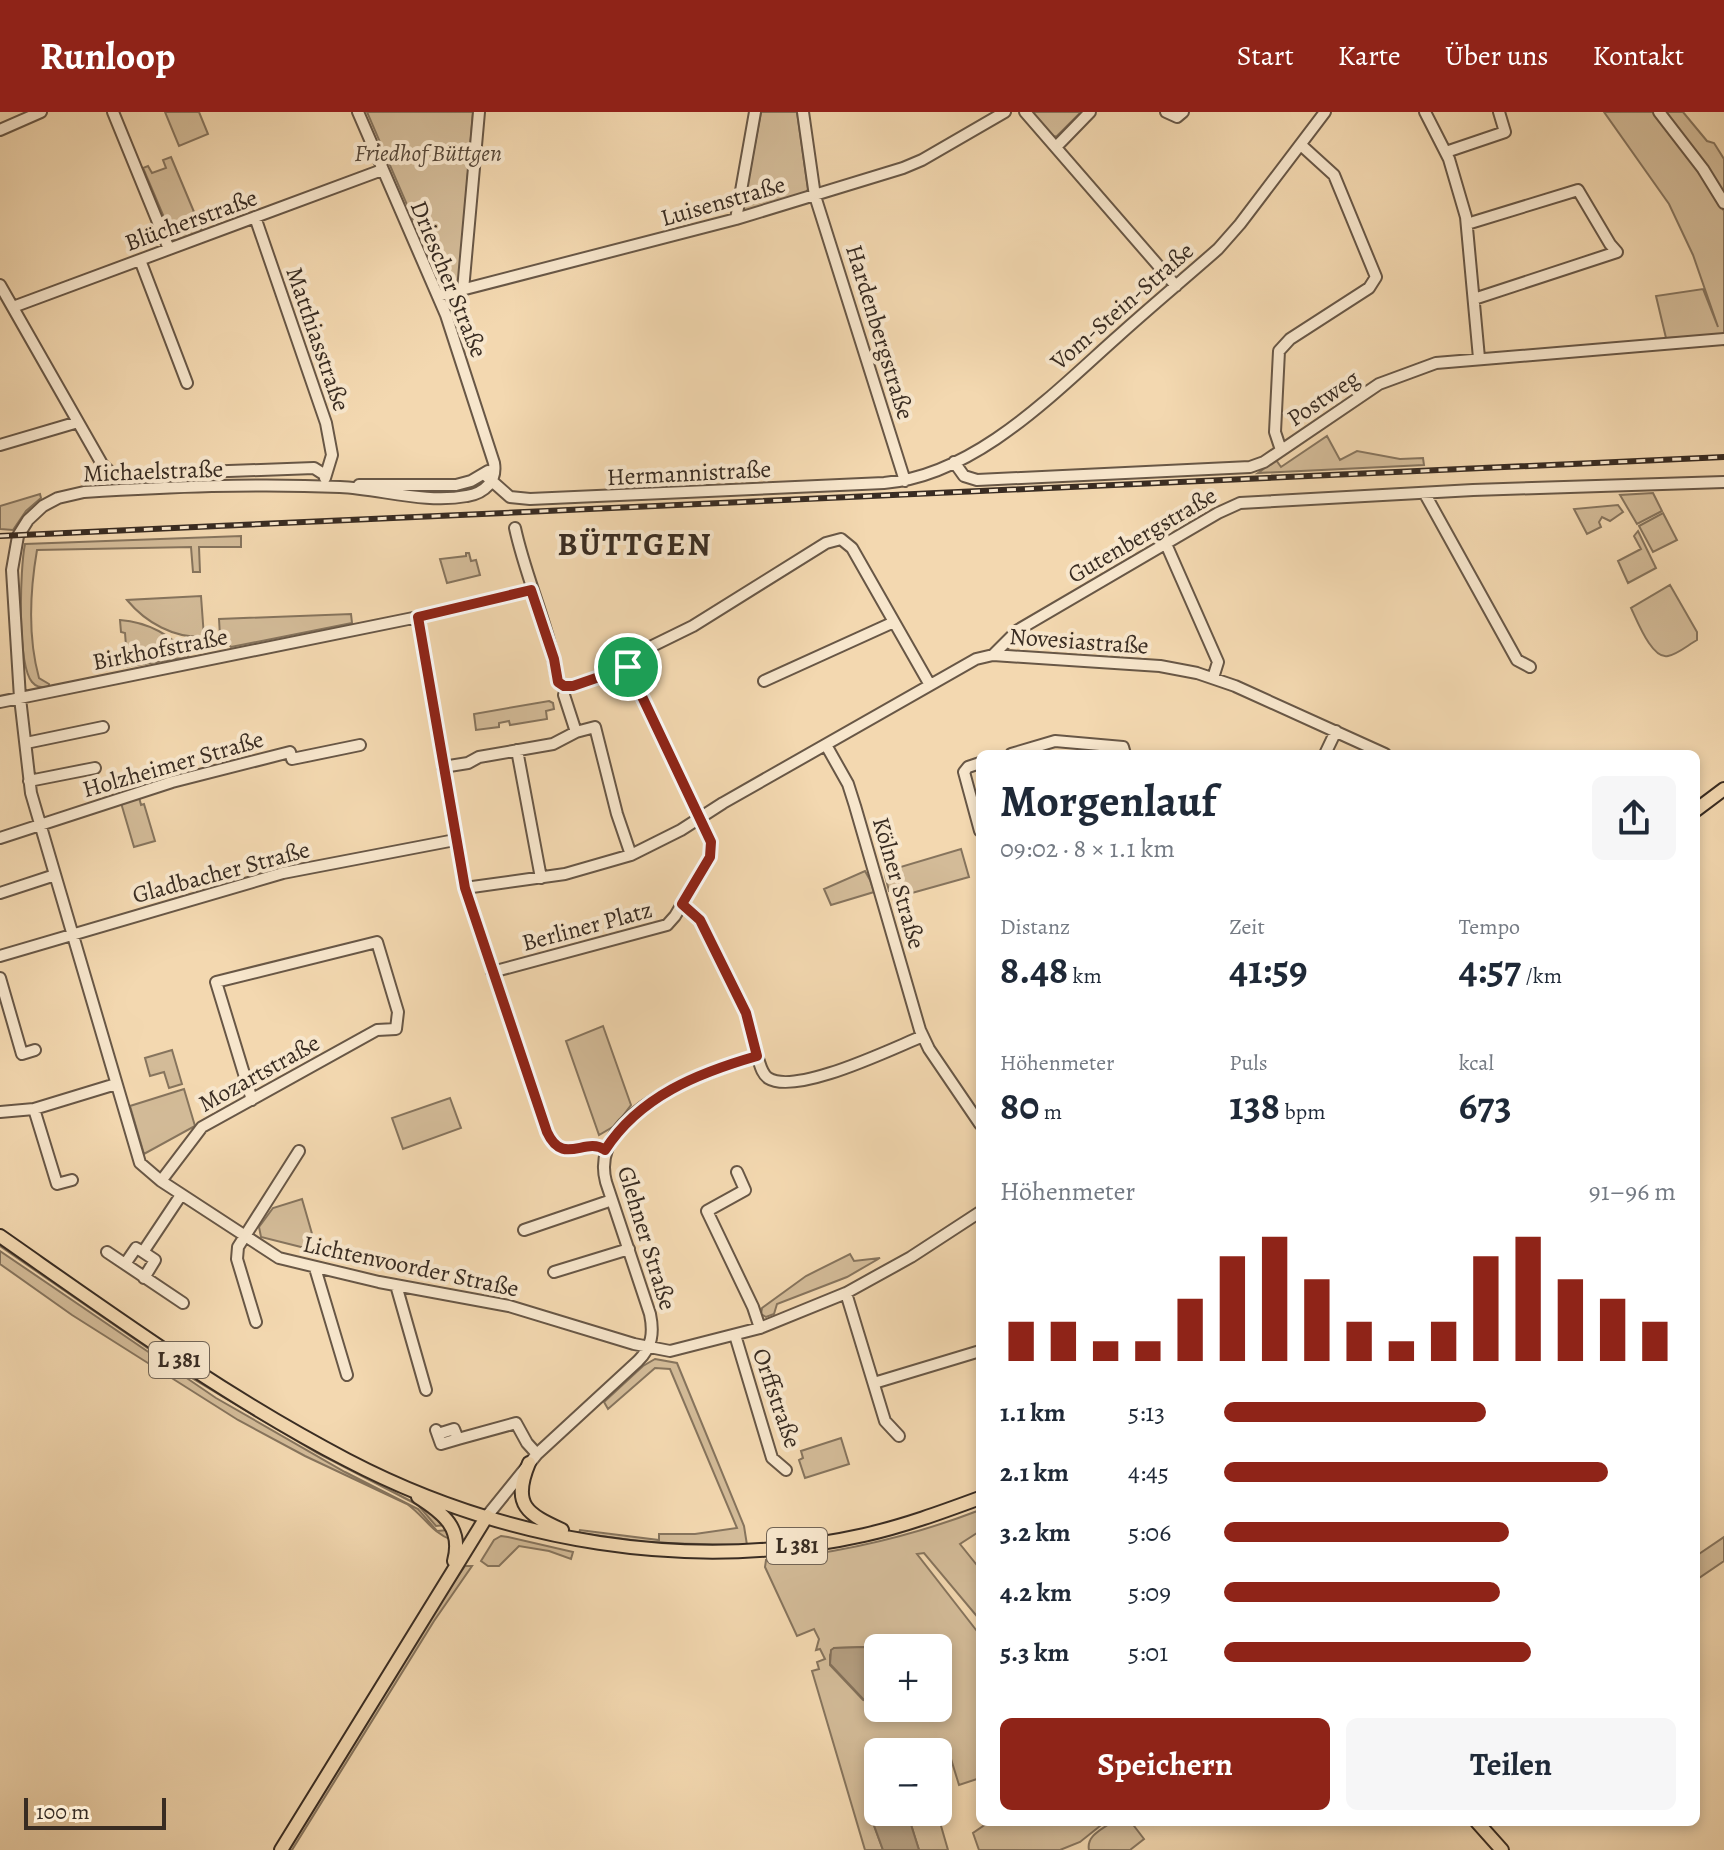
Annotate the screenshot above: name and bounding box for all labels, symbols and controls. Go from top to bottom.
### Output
text: Runloop [40,30,175,82]
text: Start [1237,37,1294,75]
text: Karte [1338,37,1401,75]
text: Über uns [1445,37,1549,75]
text: Kontakt [1593,37,1684,75]
park label: Friedhof Büttgen [354,137,502,169]
street label: Luisenstraße [657,168,789,234]
street label: Blücherstraße [120,181,262,259]
street label: Driescher Straße [403,196,495,362]
street label: Vom-Stein-Straße [1043,235,1200,378]
street label: Hardenbergstraße [838,241,922,423]
street label: Matthiasstraße [278,263,358,415]
street label: Postweg [1281,362,1365,434]
street label: Michaelstraße [82,453,224,489]
street label: Hermannistraße [606,453,772,493]
street label: Gutenbergstraße [1062,479,1222,591]
district label: BÜTTGEN [557,522,713,566]
street label: Birkhofstraße [90,620,230,678]
street label: Novesiastraße [1008,620,1150,662]
pin [594,633,662,701]
icon: arrive [606,645,650,689]
street label: Holzheimer Straße [79,723,267,805]
text: Morgenlauf [1000,771,1216,831]
button: share [1592,776,1676,860]
street label: Kölner Straße [865,813,933,953]
text: 09:02 · 8 × 1.1 km [1000,831,1175,866]
street label: Gladbacher Straße [129,833,313,911]
street label: Berliner Platz [518,893,656,959]
text: Distanz [1000,912,1070,942]
text: Zeit [1229,912,1265,942]
text: Tempo [1459,912,1520,942]
text: 8.48 [1000,942,1068,997]
text: 41:59 [1229,942,1308,997]
text: 4:57 [1459,942,1521,997]
text: km [1068,961,1102,991]
text: /km [1521,961,1562,991]
street label: Mozartstraße [193,1027,325,1119]
text: Höhenmeter [1000,1048,1114,1078]
text: Puls [1229,1048,1268,1078]
text: kcal [1459,1048,1494,1078]
text: 80 [1000,1078,1039,1133]
text: 138 [1229,1078,1280,1133]
text: 673 [1459,1078,1512,1133]
text: m [1039,1097,1062,1127]
text: bpm [1280,1097,1326,1127]
street label: Glehner Straße [610,1162,684,1314]
text: Höhenmeter [1000,1174,1135,1209]
text: 91–96 m [1589,1174,1676,1209]
street label: Lichtenvoorder Straße [300,1228,522,1304]
road number: L 381 [149,1342,209,1378]
street label: Orffstraße [745,1344,809,1452]
text: 1.1 km [1000,1395,1066,1430]
text: 5:13 [1128,1395,1165,1430]
text: 2.1 km [1000,1455,1069,1490]
text: 4:45 [1128,1455,1169,1490]
text: 3.2 km [1000,1515,1071,1550]
text: 5:06 [1128,1515,1171,1550]
road number: L 381 [767,1528,827,1564]
text: 4.2 km [1000,1575,1072,1610]
text: 5:09 [1128,1575,1171,1610]
map controls [864,1634,952,1826]
button: + [864,1634,952,1722]
text: 5.3 km [1000,1635,1069,1670]
text: 5:01 [1128,1635,1168,1670]
button: Speichern [1000,1718,1330,1810]
button: Teilen [1346,1718,1676,1810]
button: − [864,1738,952,1826]
scale bar [24,1794,166,1830]
text: 100 m [36,1797,90,1827]

